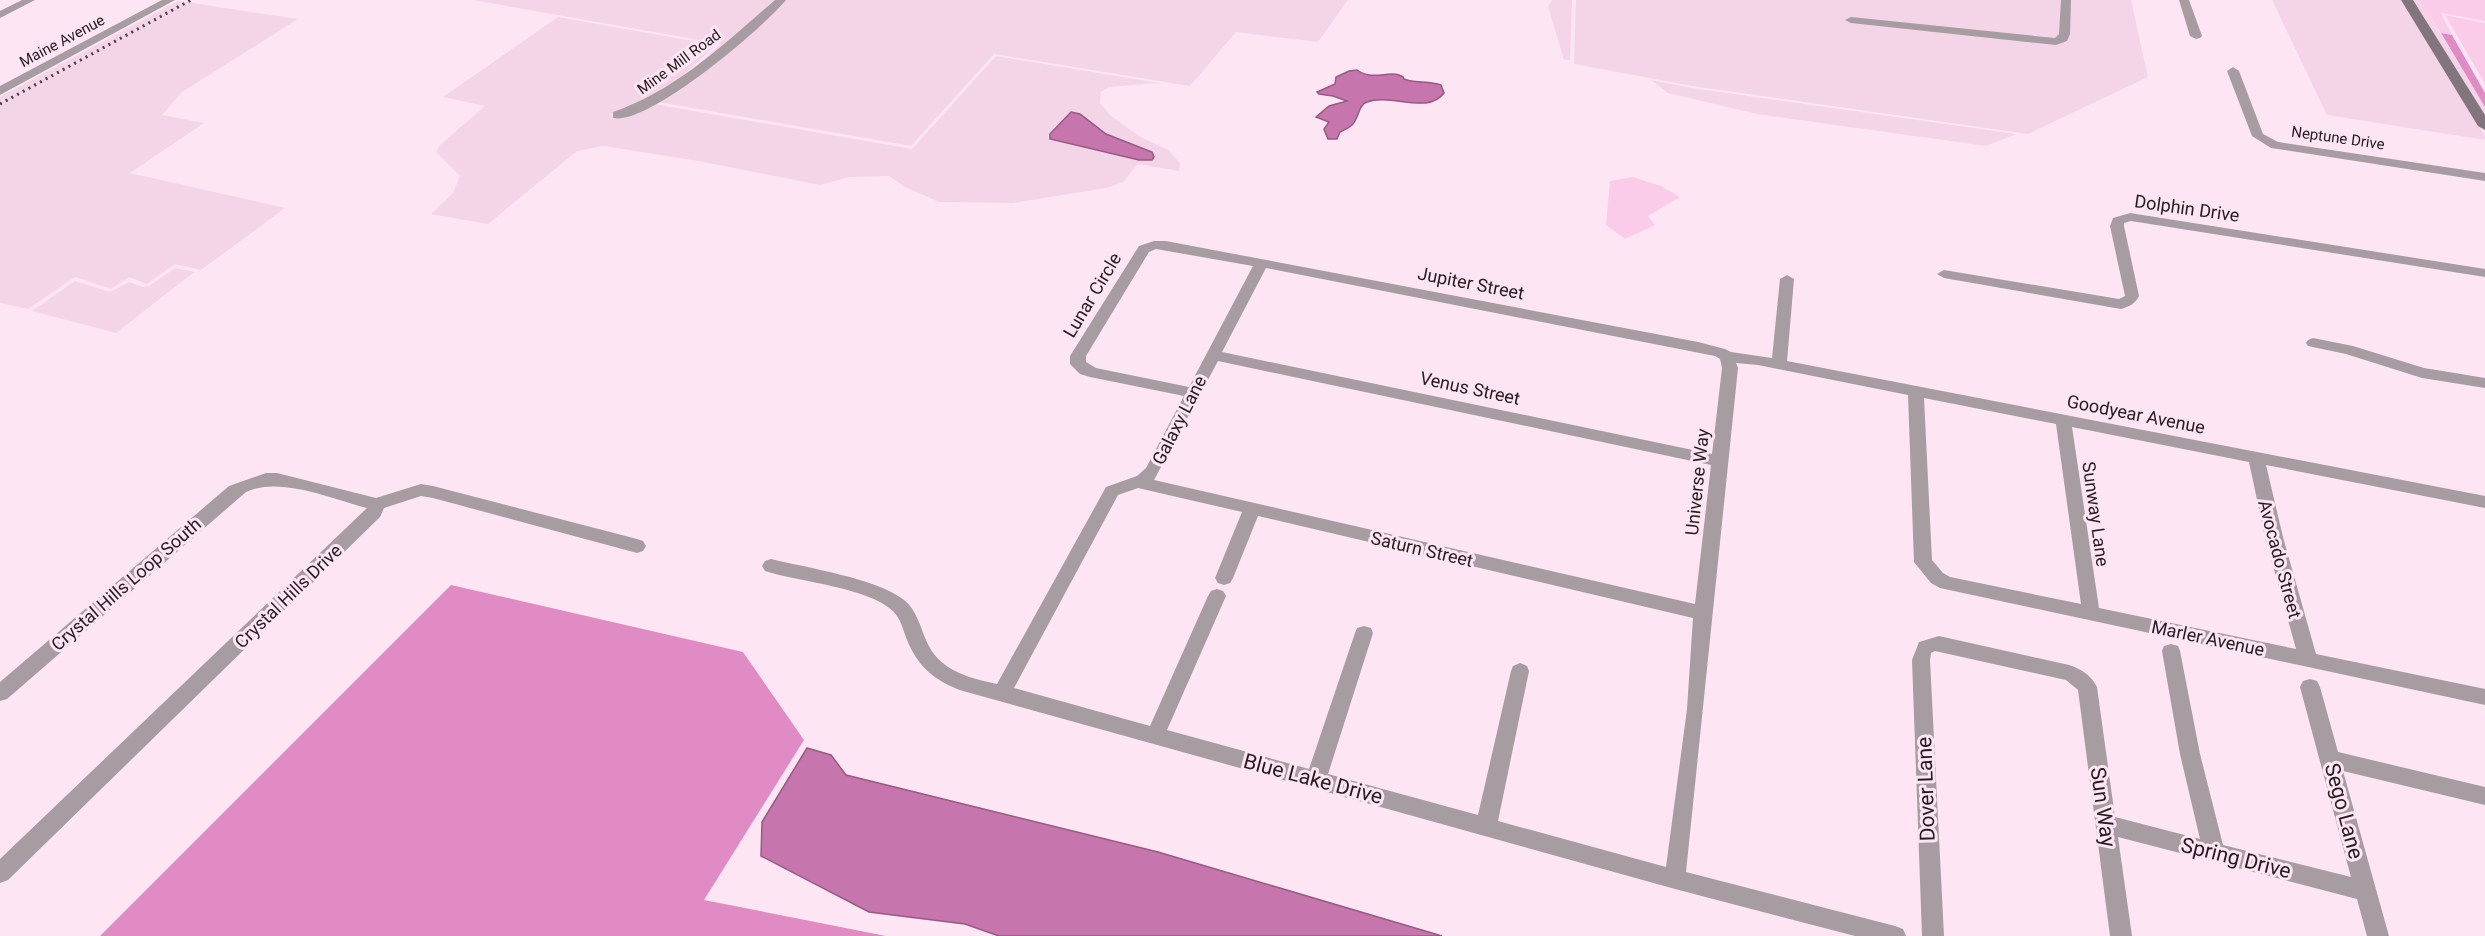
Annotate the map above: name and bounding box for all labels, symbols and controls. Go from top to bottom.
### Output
street label: Maine Avenue [16,11,108,71]
street label: Mine Mill Road [634,26,724,98]
street label: Neptune Drive [2290,123,2386,153]
street label: Dolphin Drive [2133,190,2241,226]
street label: Lunar Circle [1059,249,1125,341]
street label: Jupiter Street [1416,262,1526,304]
street label: Venus Street [1418,367,1522,409]
street label: Galaxy Lane [1148,372,1210,468]
street label: Goodyear Avenue [2065,390,2207,438]
street label: Universe Way [1681,427,1713,537]
street label: Sunway Lane [2078,460,2114,568]
street label: Avocado Street [2254,497,2306,621]
street label: Crystal Hills Loop South [47,513,205,655]
street label: Saturn Street [1369,527,1475,571]
street label: Crystal Hills Drive [230,540,346,652]
street label: Marler Avenue [2150,616,2266,660]
street label: Dover Lane [1912,736,1940,842]
street label: Blue Lake Drive [1241,749,1385,809]
street label: Sego Lane [2320,761,2368,861]
street label: Sun Way [2086,766,2120,849]
street label: Spring Drive [2179,833,2293,883]

